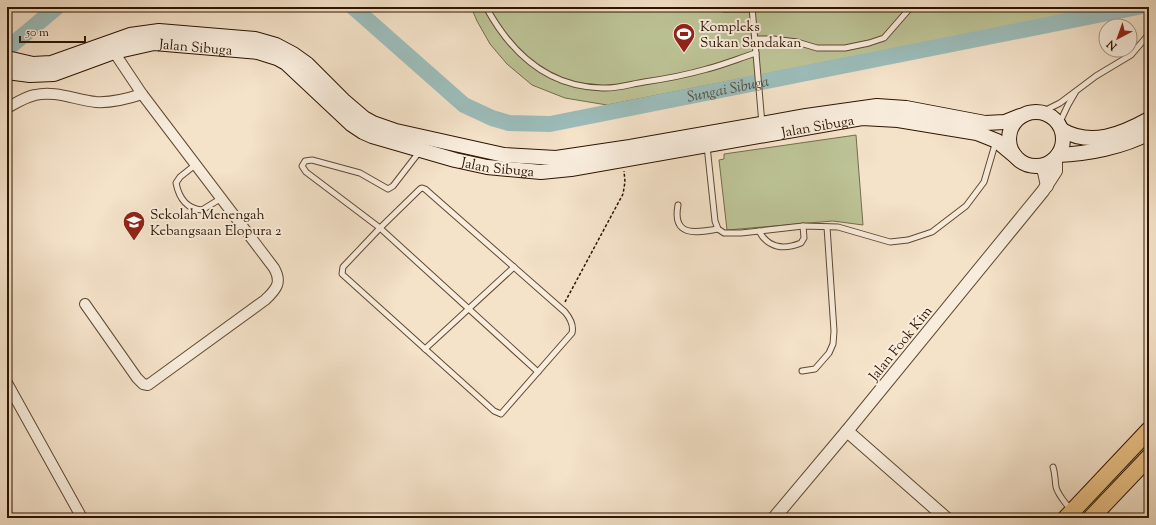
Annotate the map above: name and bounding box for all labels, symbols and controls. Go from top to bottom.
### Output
scale bar [20,18,85,44]
place label: Kompleks Sukan Sandakan [700,18,801,54]
north arrow [1098,18,1138,58]
sports icon: Kompleks Sukan Sandakan [671,21,697,54]
text: 50 m [25,24,49,42]
street label: Jalan Sibuga [157,35,234,62]
text: N [1103,36,1121,54]
water label: Sungai Sibuga [685,72,771,109]
street label: Jalan Sibuga [779,111,856,144]
street label: Jalan Sibuga [458,153,535,183]
place label: Sekolah Menengah Kebangsaan Elopura 2 [150,206,282,242]
school or university icon: Sekolah Menengah Kebangsaan Elopura 2 [121,209,147,242]
street label: Jalan Fook Kim [864,302,938,387]

